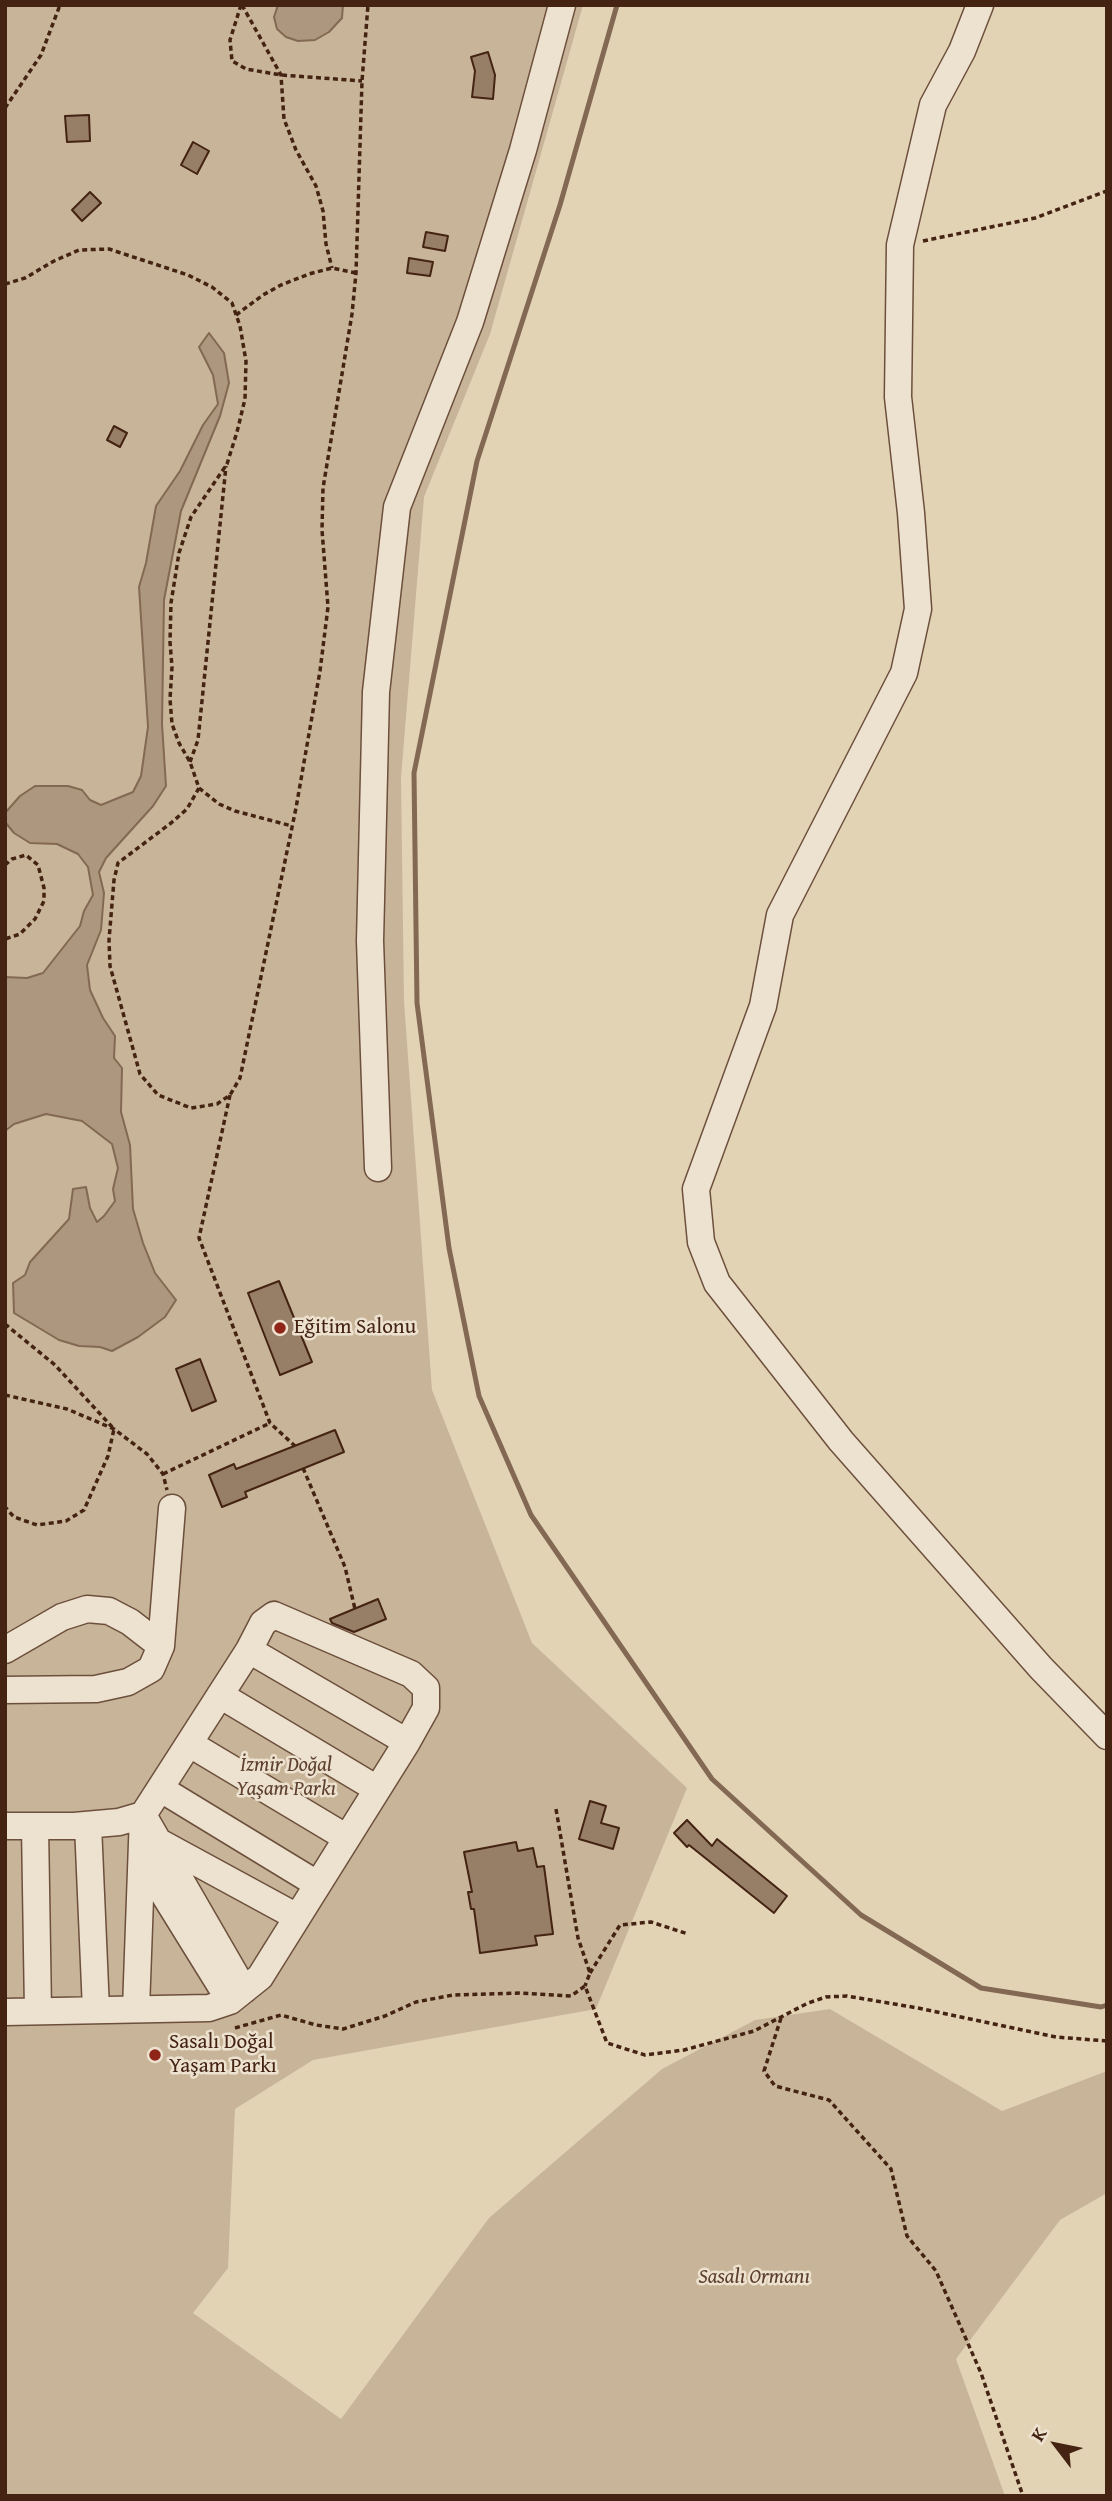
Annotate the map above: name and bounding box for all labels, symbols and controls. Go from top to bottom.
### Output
place label: Eğitim Salonu [294,1315,416,1341]
marker: Eğitim Salonu [272,1320,288,1336]
park label: İzmir Doğal Yaşam Parkı [236,1753,336,1803]
place label: Sasalı Doğal Yaşam Parkı [169,2030,277,2080]
marker: Sasalı Doğal Yaşam Parkı [147,2047,163,2063]
park label: Sasalı Ormanı [698,2265,810,2291]
north arrow [1021,2410,1091,2480]
text: K [1023,2421,1053,2446]

